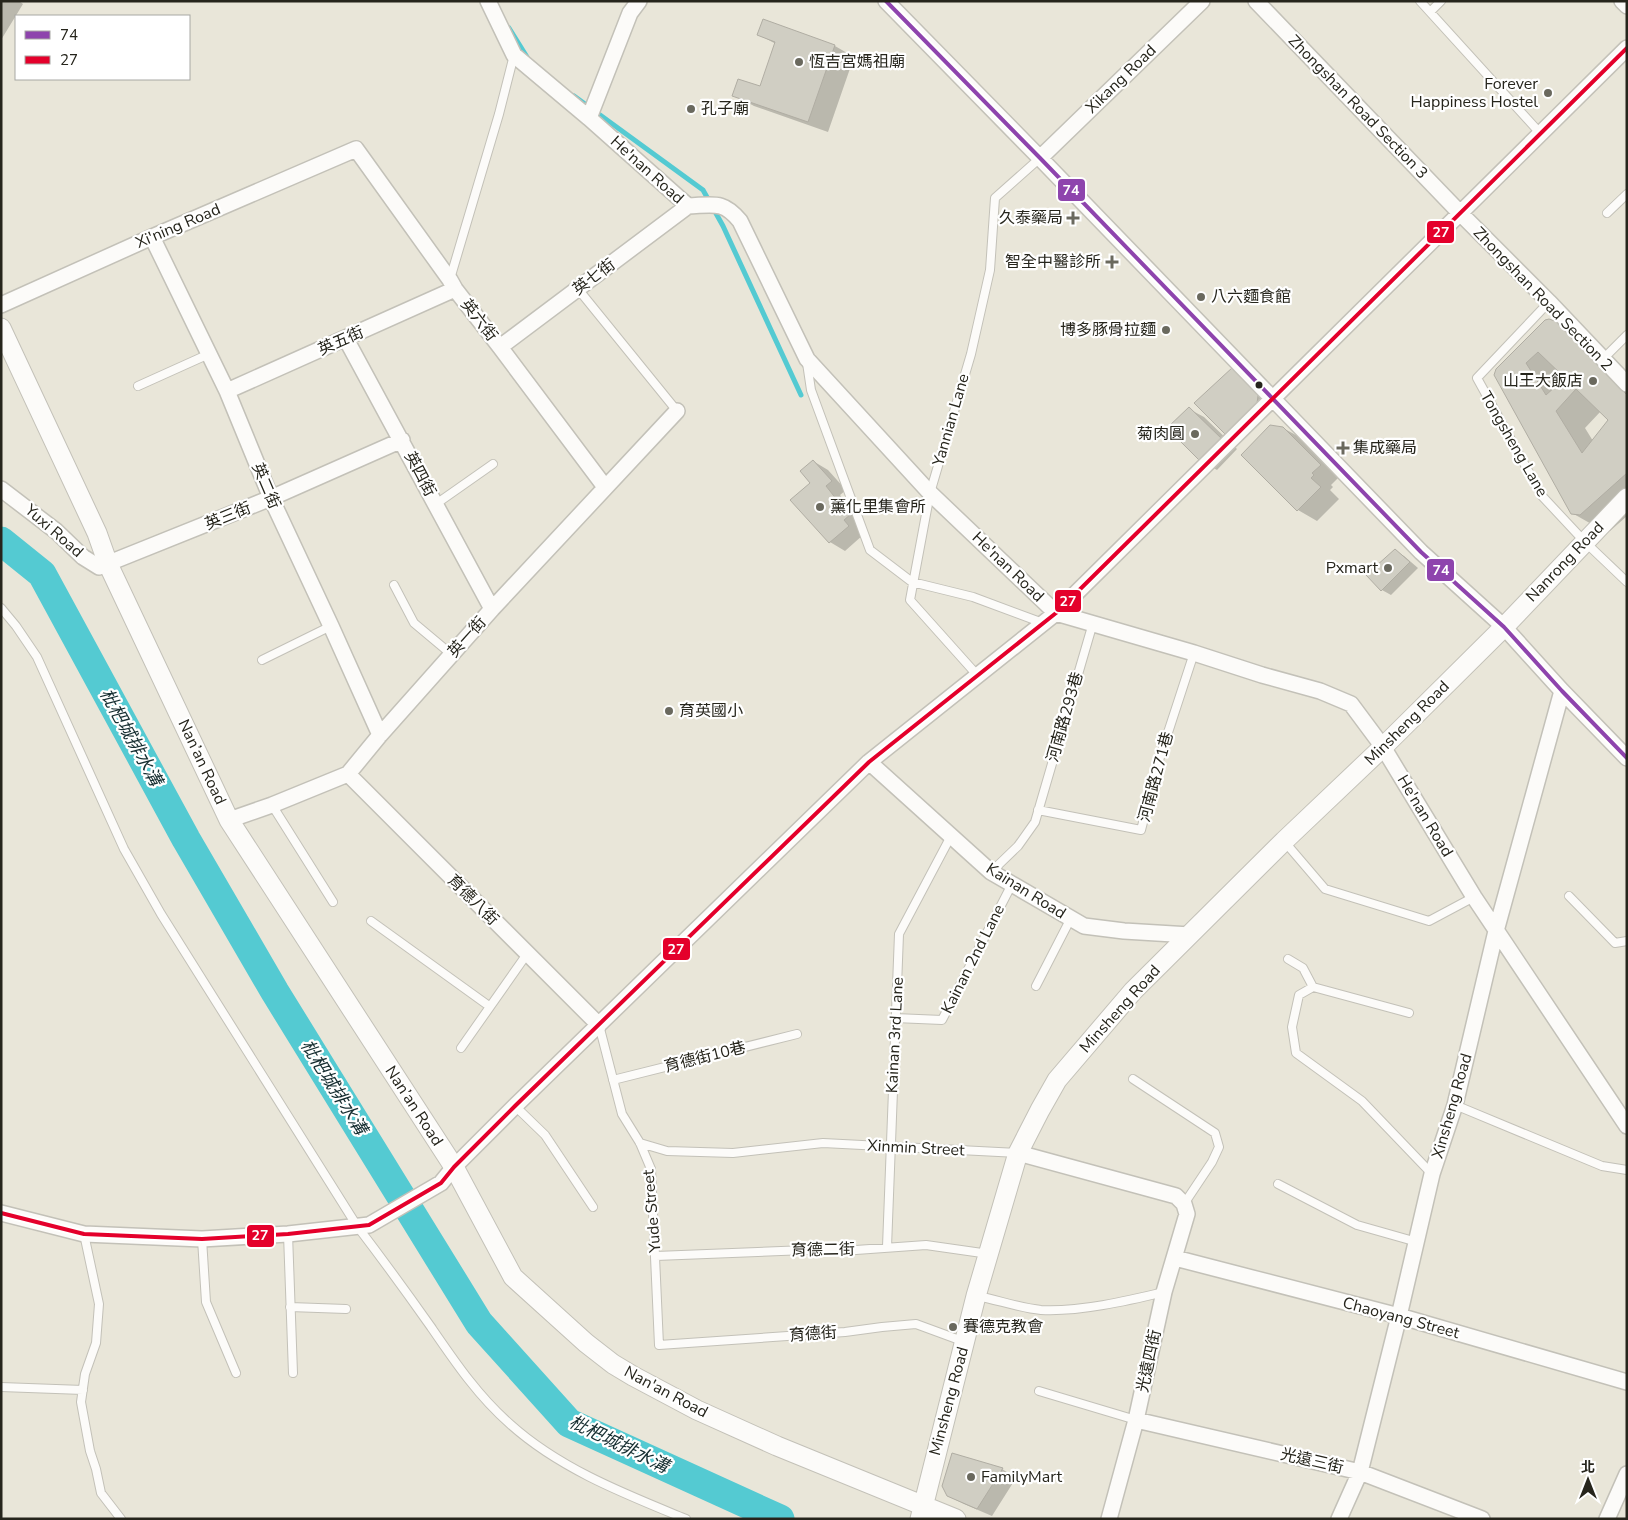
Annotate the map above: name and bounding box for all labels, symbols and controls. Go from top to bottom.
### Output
legend [15,15,190,80]
text: 74 [60,25,78,45]
street label: Zhongshan Road Section 3 [1283,30,1433,184]
street label: Xikang Road [1081,40,1161,118]
text: 27 [60,50,78,70]
place label: 恆吉宮媽祖廟 [809,51,905,73]
marker: 恆吉宮媽祖廟 [793,56,805,68]
place label: Forever Happiness Hostel [1410,73,1538,113]
marker: Forever Happiness Hostel [1542,87,1554,99]
place label: 孔子廟 [701,98,749,120]
marker: 孔子廟 [685,103,697,115]
street label: He'nan Road [605,131,689,209]
line badge: 74 [1057,178,1086,202]
text: 74 [1063,181,1080,200]
street label: Xi'ning Road [132,198,224,254]
place label: 久泰藥局 [999,207,1063,229]
marker: 久泰藥局 [1067,212,1079,224]
line badge: 27 [1426,220,1455,244]
street label: Zhongshan Road Section 2 [1468,222,1618,376]
text: 27 [1433,223,1449,242]
place label: 智全中醫診所 [1005,251,1101,273]
street label: 英七街 [568,254,620,300]
marker: 智全中醫診所 [1105,255,1119,269]
place label: 八六麵食館 [1211,286,1291,308]
marker: 八六麵食館 [1195,291,1207,303]
street label: 英六街 [456,294,502,346]
place label: 博多豚骨拉麵 [1060,319,1156,341]
street label: 英五街 [315,321,367,361]
marker: 博多豚骨拉麵 [1160,324,1172,336]
place label: 山王大飯店 [1503,370,1583,392]
street label: Yannian Lane [927,371,975,470]
marker: 山王大飯店 [1587,375,1599,387]
unlabelled marker [1254,380,1264,390]
street label: Tongsheng Lane [1475,387,1553,501]
place label: 菊肉圓 [1137,423,1185,445]
marker: 菊肉圓 [1189,428,1201,440]
place label: 集成藥局 [1353,437,1417,459]
marker: 集成藥局 [1337,442,1349,454]
street label: 英四街 [399,448,441,500]
street label: 英二街 [246,460,286,512]
place label: 薰化里集會所 [830,496,926,518]
street label: 英三街 [202,497,254,535]
street label: Yuxi Road [19,499,88,563]
marker: 薰化里集會所 [814,501,826,513]
street label: Nanrong Road [1521,517,1609,607]
street label: He'nan Road [967,527,1049,607]
place label: Pxmart [1326,557,1378,579]
line badge: 74 [1426,558,1455,582]
text: 74 [1433,561,1450,580]
marker: Pxmart [1382,562,1394,574]
line badge: 27 [1054,589,1082,613]
text: 27 [1060,592,1076,611]
street label: 英一街 [443,612,491,662]
street label: 河南路293巷 [1042,669,1088,765]
street label: Minsheng Road [1360,676,1454,770]
water label: 枇杷城排水溝 [94,684,169,793]
place label: 育英國小 [679,700,743,722]
marker: 育英國小 [663,705,675,717]
street label: Nan’an Road [173,716,231,808]
street label: 河南路271巷 [1133,729,1179,825]
street label: He'nan Road [1392,771,1458,861]
street label: Kainan Road [982,858,1070,924]
street label: 育德八街 [443,870,503,930]
street label: Kainan 2nd Lane [936,901,1010,1017]
line badge: 27 [662,937,691,961]
text: 27 [668,940,684,959]
street label: Minsheng Road [1074,960,1166,1058]
street label: Kainan 3rd Lane [881,976,909,1094]
water label: 枇杷城排水溝 [295,1035,374,1142]
street label: 育德街10巷 [662,1036,748,1078]
street label: Xinsheng Road [1426,1051,1478,1161]
street label: Nan’an Road [380,1062,448,1150]
street label: Xinmin Street [867,1134,966,1162]
street label: Yude Street [637,1168,667,1254]
line badge: 27 [246,1224,275,1248]
text: 27 [252,1226,268,1245]
street label: 育德二街 [791,1238,855,1262]
street label: Chaoyang Street [1340,1292,1462,1344]
place label: 賽德克教會 [963,1316,1043,1338]
street label: 育德街 [788,1321,838,1347]
marker: 賽德克教會 [947,1321,959,1333]
street label: 光遠四街 [1132,1327,1166,1395]
street label: Minsheng Road [924,1344,974,1458]
street label: Nan'an Road [620,1361,712,1423]
water label: 枇杷城排水溝 [565,1410,675,1480]
street label: 光遠三街 [1278,1443,1346,1479]
north arrow [1563,1455,1613,1505]
text: 北 [1581,1458,1595,1477]
place label: FamilyMart [981,1466,1062,1488]
marker: FamilyMart [965,1471,977,1483]

